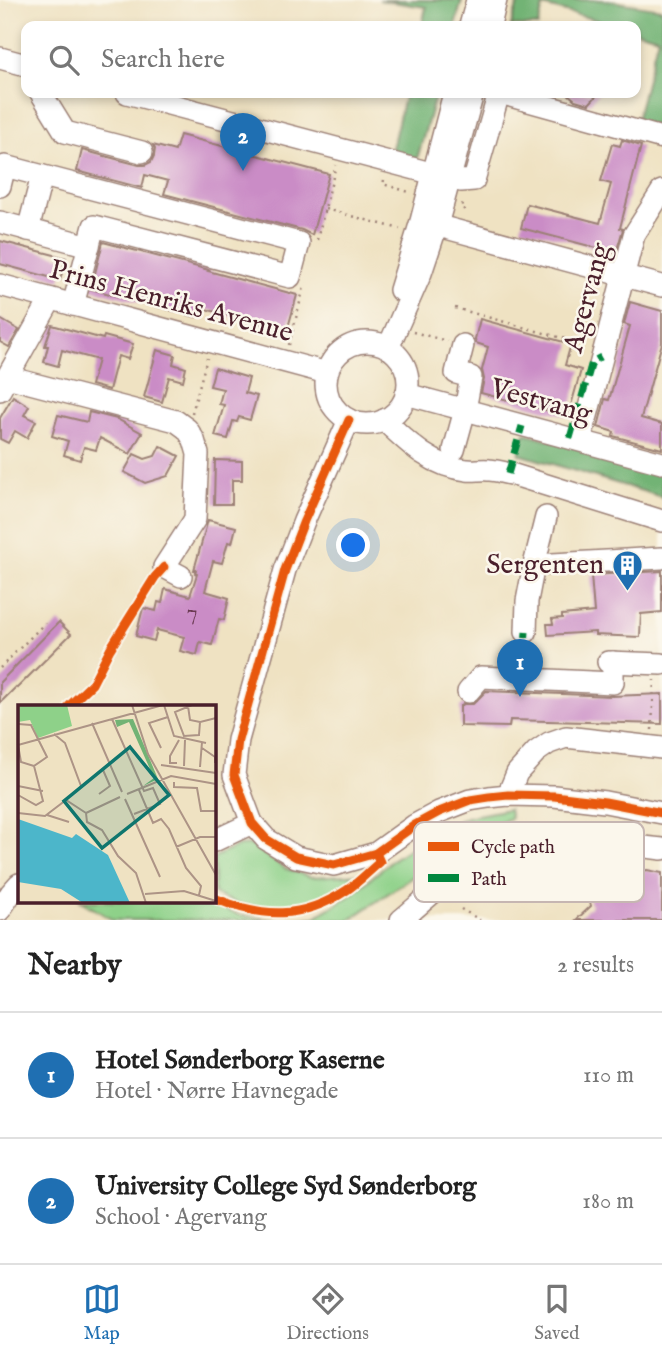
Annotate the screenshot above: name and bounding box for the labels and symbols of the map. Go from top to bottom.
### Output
pin: 2 [220,113,266,171]
street label: Agervang [556,239,620,357]
street label: Prins Henriks Avenue [45,253,297,351]
street label: Vestvang [485,371,596,433]
your location [336,528,370,562]
place label: Sergenten [486,548,604,583]
building icon: Sergenten [610,548,644,592]
house number: 7 [186,597,198,628]
pin: 1 [497,639,543,697]
inset map [18,705,215,902]
legend [414,822,644,902]
text: Cycle path [471,836,555,860]
text: Path [471,868,507,892]

